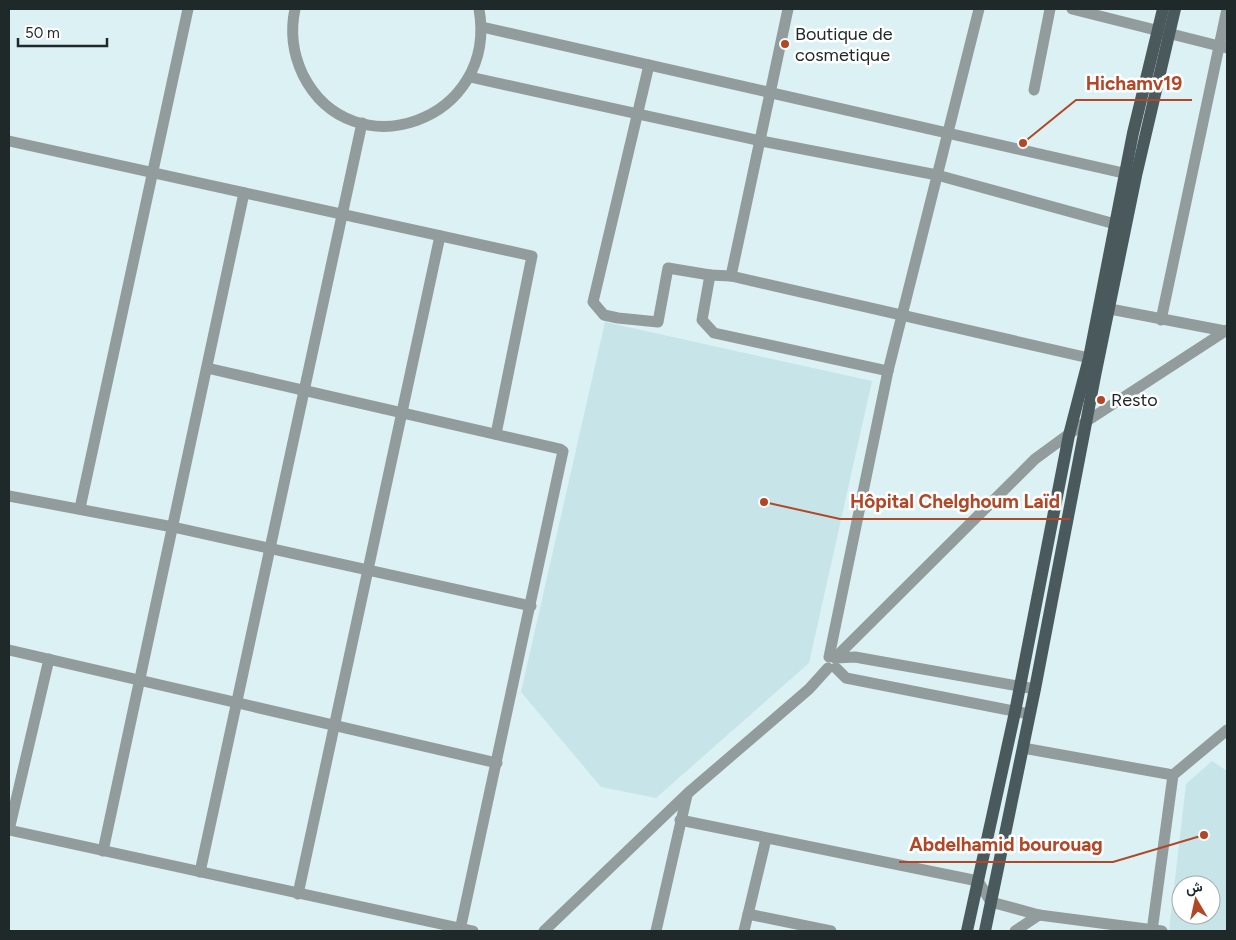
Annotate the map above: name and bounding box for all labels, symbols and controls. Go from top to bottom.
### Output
scale bar [18,15,106,47]
place label: Boutique de cosmetique [795,23,893,66]
text: 50 m [25,24,60,42]
marker: Boutique de cosmetique [779,38,791,50]
callout: Hichamv19 [1076,66,1192,100]
text: Hichamv19 [1086,72,1182,95]
place label: Resto [1111,389,1158,411]
marker: Resto [1095,394,1107,406]
callout: Hôpital Chelghoum Laïd [840,485,1070,519]
text: Hôpital Chelghoum Laïd [850,490,1060,513]
callout: Abdelhamid bourouag [899,828,1113,862]
text: Abdelhamid bourouag [909,833,1103,856]
north arrow [1171,875,1221,925]
text: ش [1184,878,1204,897]

